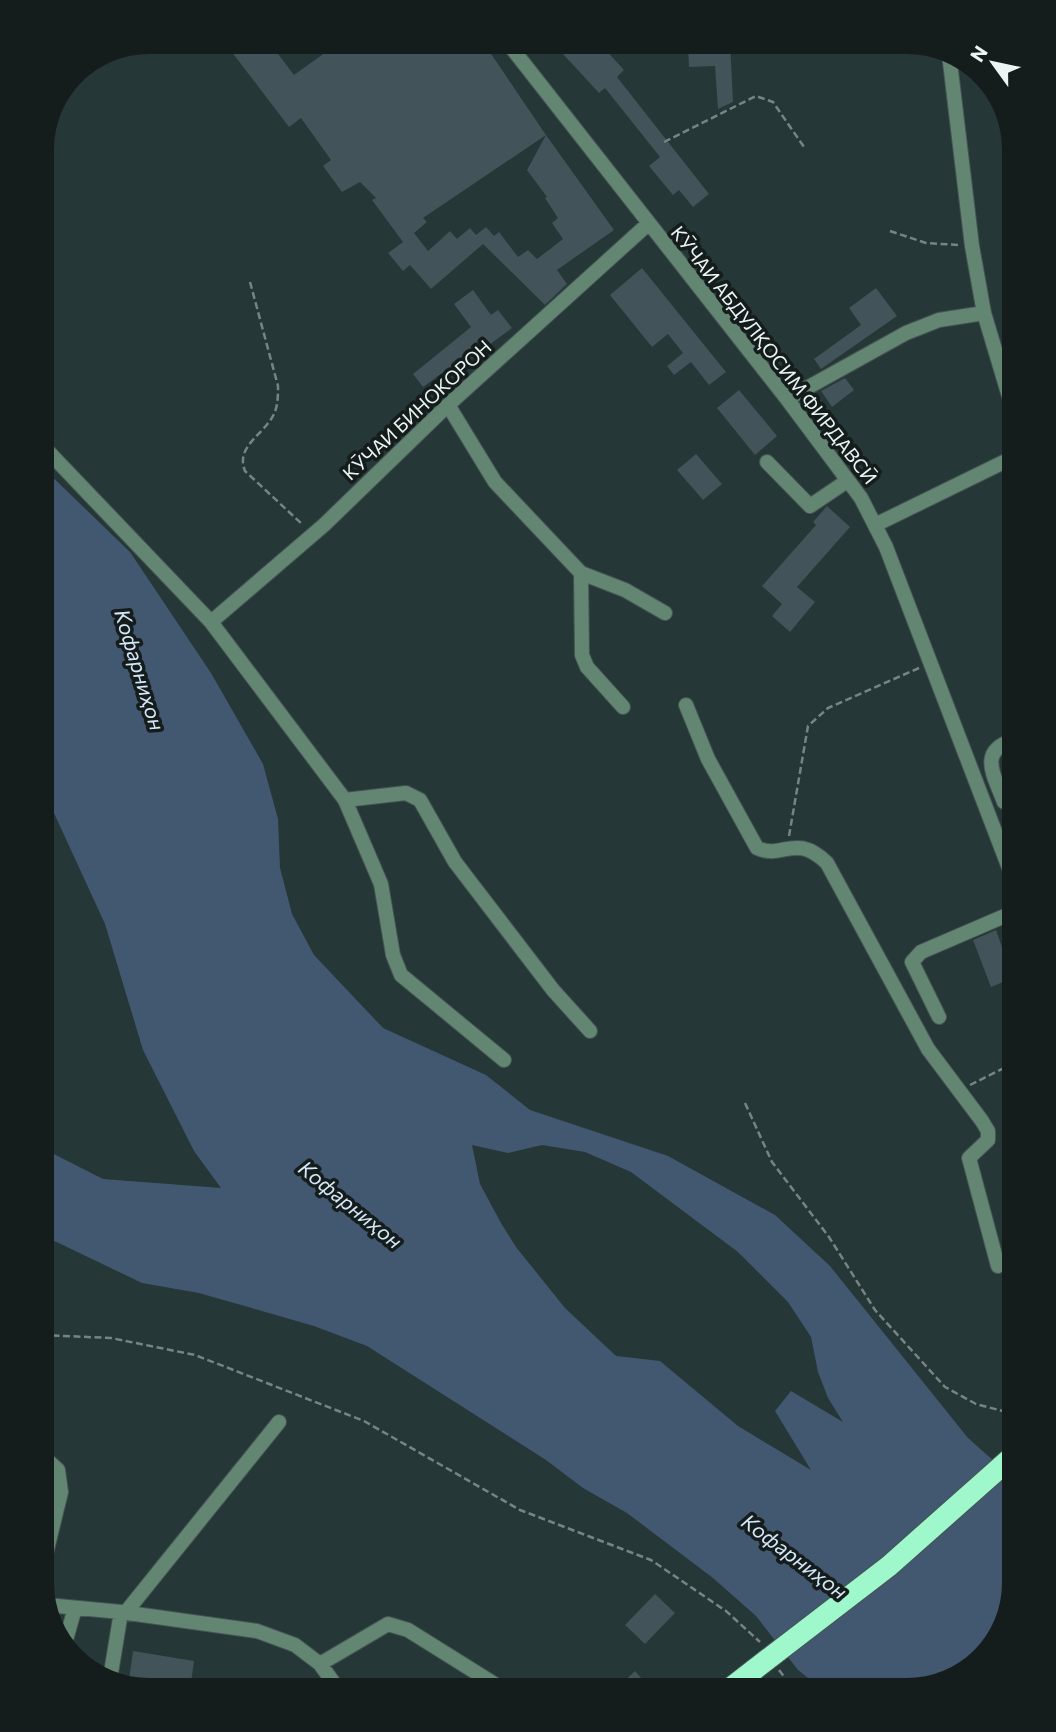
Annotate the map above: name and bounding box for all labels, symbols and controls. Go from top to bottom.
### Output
north arrow [958,28,1028,98]
text: N [965,41,992,66]
street label: КӮЧАИ АБДУЛҚОСИМ ФИРДАВСӢ [666,221,882,488]
street label: КӮЧАИ БИНОКОРОН [338,335,496,484]
water label: Кофарниҳон [110,606,171,733]
water label: Кофарниҳон [294,1155,408,1253]
water label: Кофарниҳон [737,1508,853,1604]

